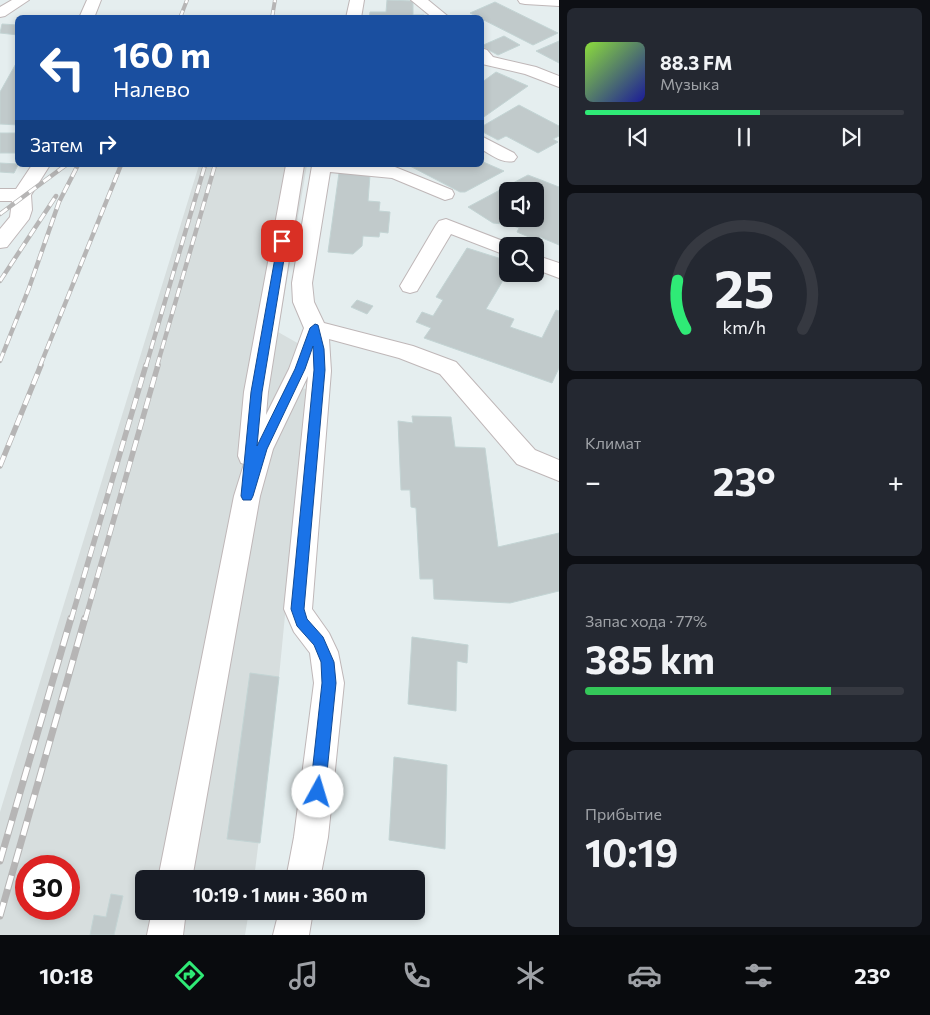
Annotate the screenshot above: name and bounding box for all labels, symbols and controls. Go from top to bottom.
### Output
text: 160 m [113,32,211,75]
icon: left [30,35,95,100]
text: 88.3 FM [660,51,732,74]
text: Музыка [660,74,719,93]
text: Налево [113,75,190,102]
icon: previous [624,123,652,151]
icon: pause [730,123,758,151]
icon: next [837,123,865,151]
icon: right [93,130,121,158]
text: Затем [30,133,83,156]
map controls [499,182,544,282]
button: sound [499,182,544,227]
pin [261,220,303,262]
icon: arrive [268,227,296,255]
button: search [499,237,544,282]
text: 25 [715,255,774,319]
text: km/h [723,316,766,338]
text: Климат [585,433,641,452]
text: 23° [713,457,776,504]
text: − [585,464,601,498]
text: + [888,464,904,498]
text: Запас хода · 77% [585,611,707,630]
text: 385 km [585,635,715,682]
position arrow [291,765,343,817]
text: Прибытие [585,804,662,823]
text: 10:19 [585,828,678,875]
speed limit sign: 30 [15,855,80,920]
text: 10:19 · 1 мин · 360 m [192,883,368,906]
icon: directions [172,958,207,993]
icon: music [286,958,321,993]
icon: phone [399,958,434,993]
icon: climate [513,958,548,993]
icon: car [627,958,662,993]
icon: filters [741,958,776,993]
text: 10:18 [39,962,93,989]
text: 23° [854,962,891,989]

